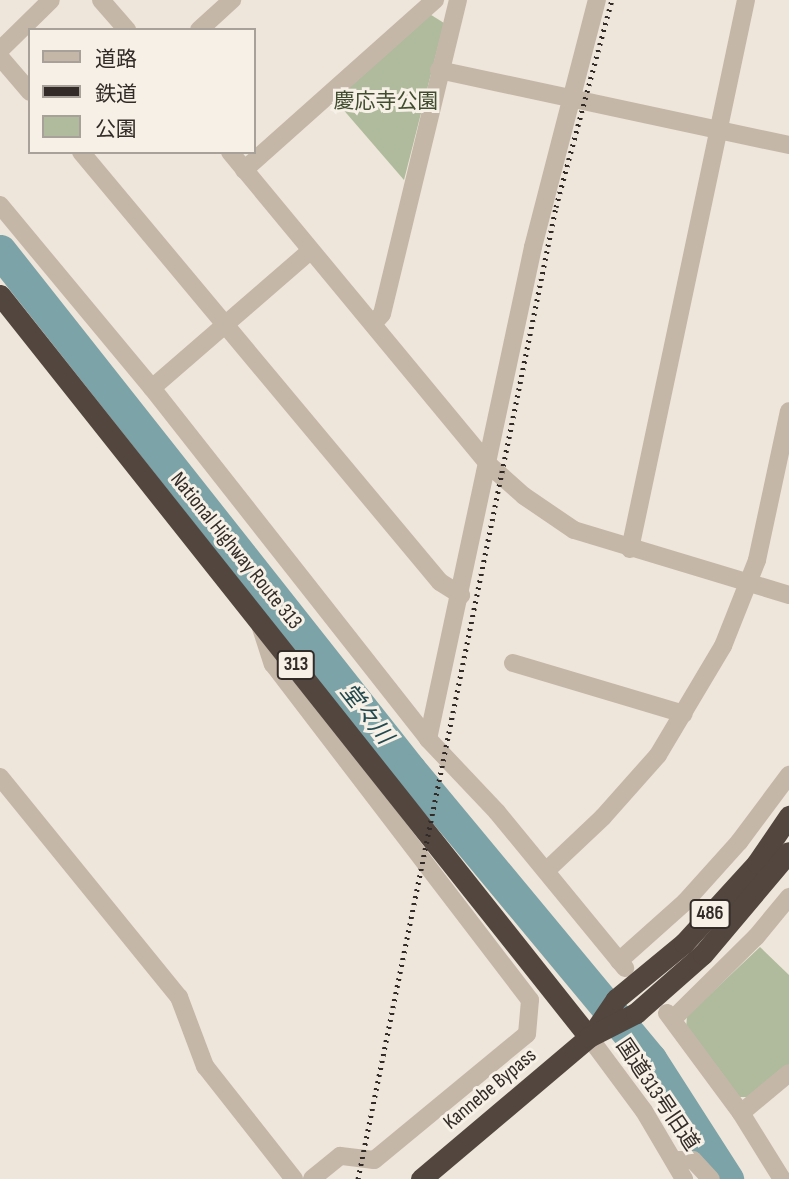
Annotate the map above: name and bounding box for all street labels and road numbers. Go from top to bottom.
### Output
street label: National Highway Route 313 [165,467,307,635]
road number: 313 [277,650,315,680]
road number: 486 [689,898,731,930]
street label: 国道313号旧道 [610,1034,704,1156]
street label: Kannebe Bypass [439,1043,541,1135]

